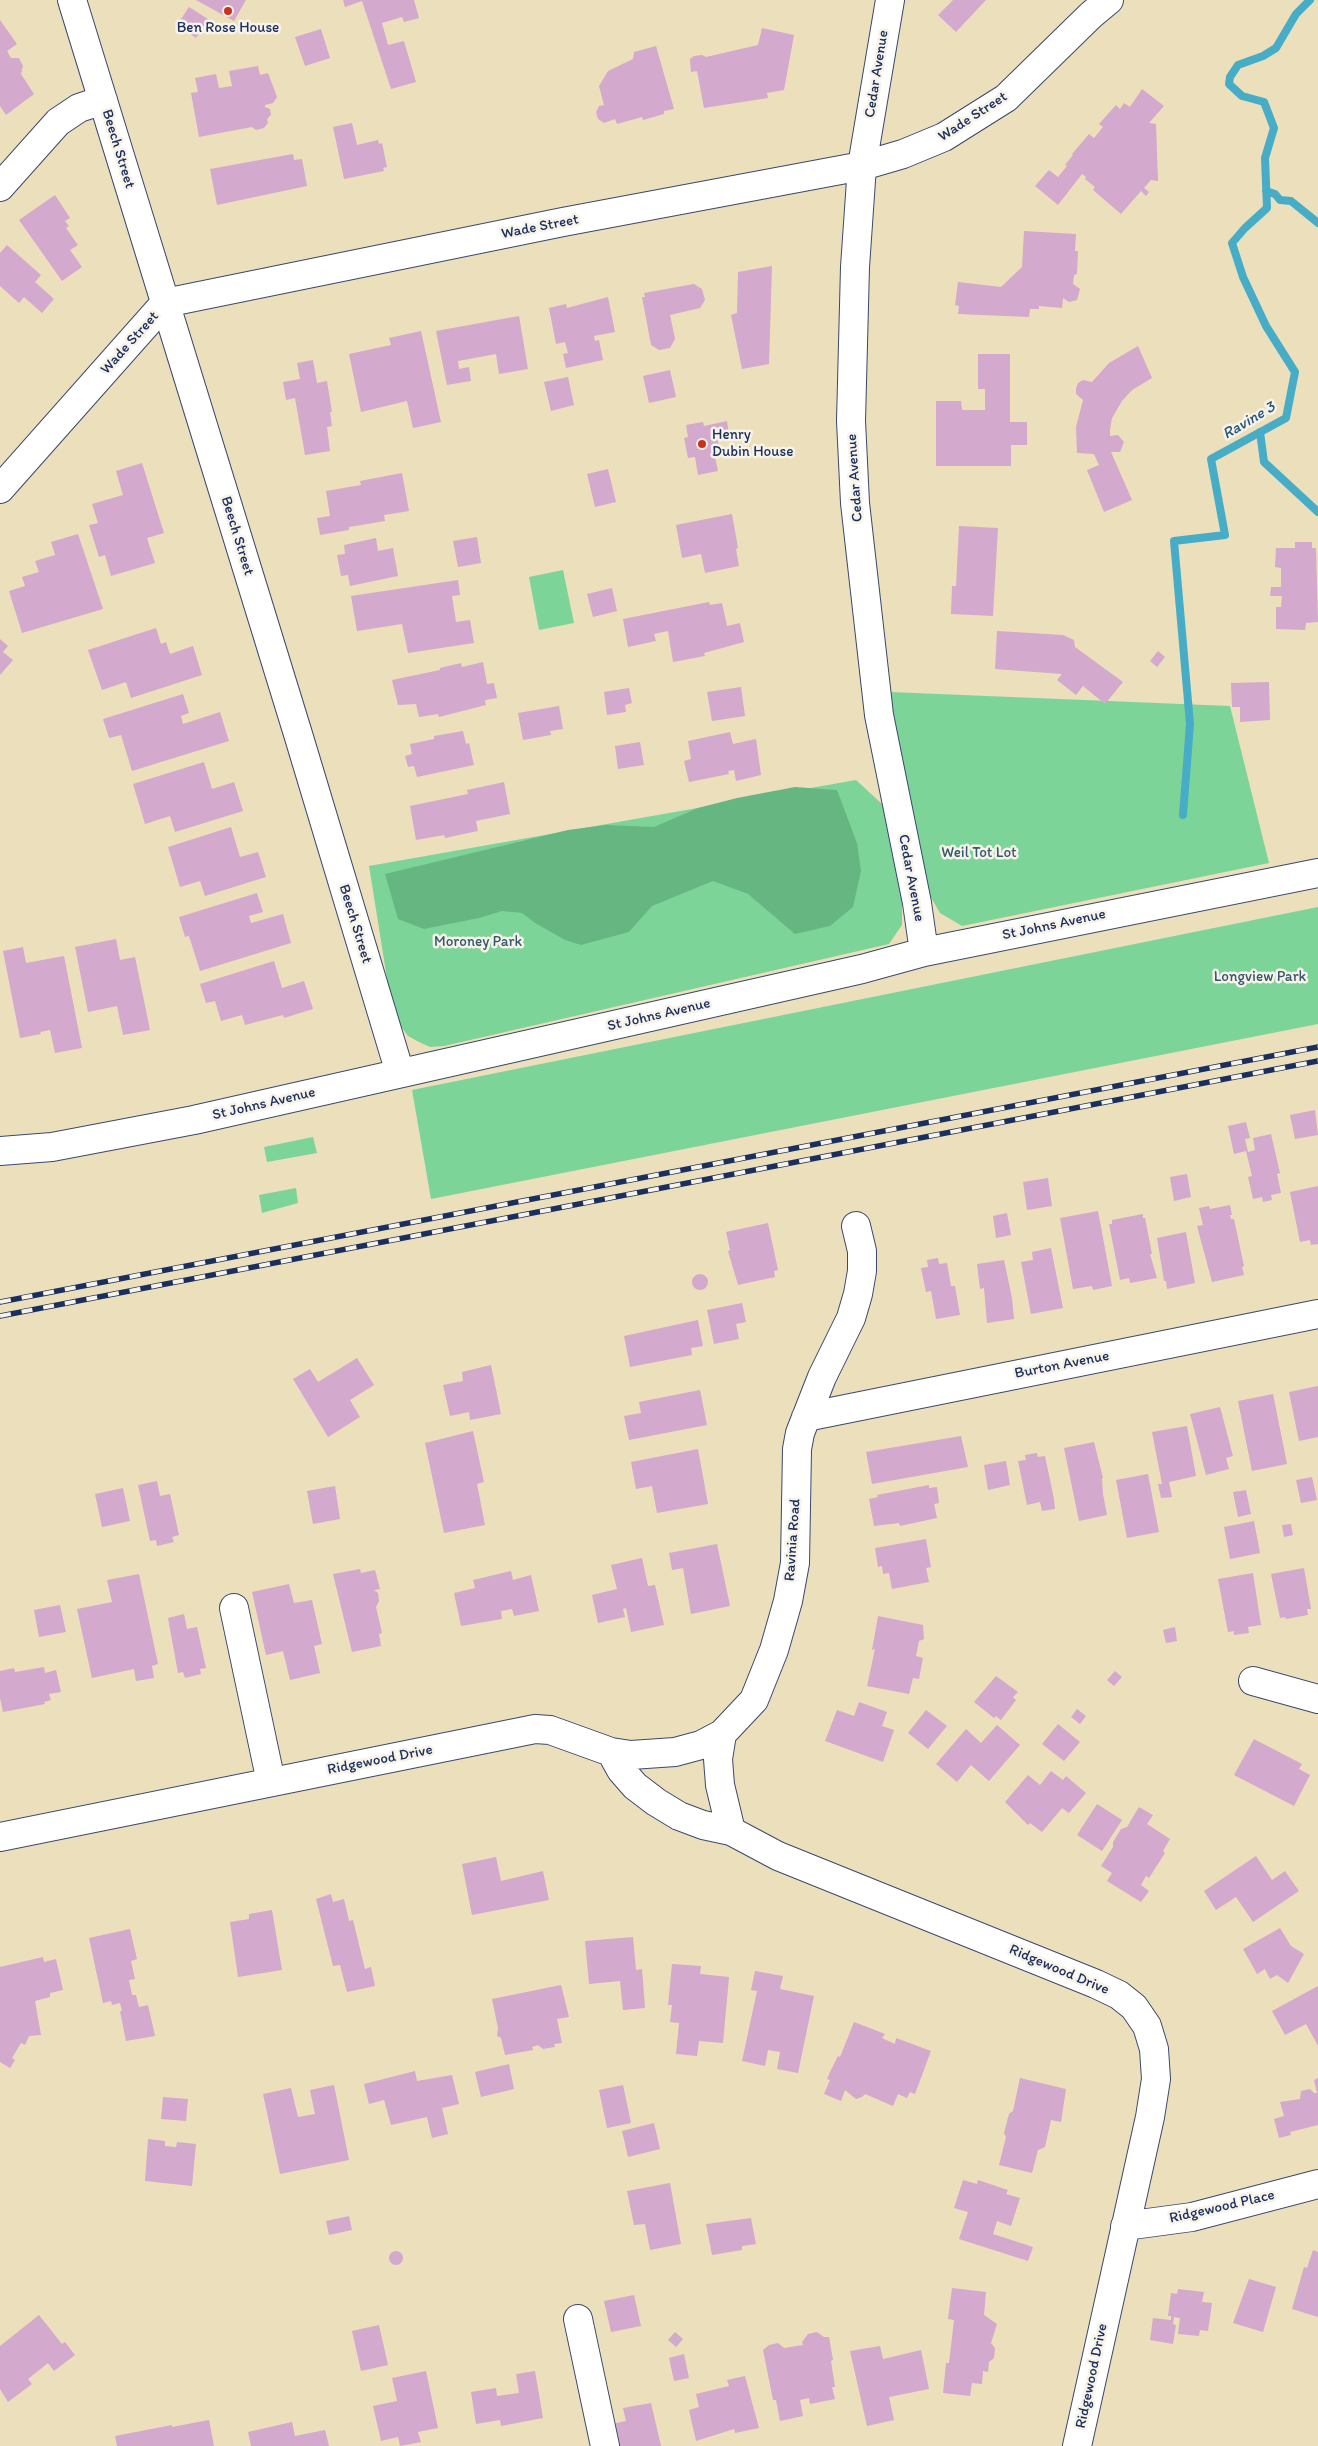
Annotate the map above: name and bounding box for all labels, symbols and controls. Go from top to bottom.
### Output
marker: Ben Rose House [222,5,234,17]
place label: Ben Rose House [177,19,279,37]
street label: Cedar Avenue [861,29,893,119]
street label: Wade Street [935,88,1011,146]
street label: Beech Street [97,107,139,191]
street label: Wade Street [500,211,580,243]
street label: Wade Street [97,308,163,378]
water label: Ravine 3 [1219,398,1279,444]
place label: Henry Dubin House [712,426,793,461]
street label: Cedar Avenue [843,433,867,523]
marker: Henry Dubin House [696,438,708,450]
street label: Beech Street [216,494,258,578]
street label: Cedar Avenue [894,833,928,923]
park label: Weil Tot Lot [941,844,1017,862]
street label: Beech Street [334,882,376,966]
street label: St Johns Avenue [1001,905,1107,945]
park label: Moroney Park [434,933,522,951]
park label: Longview Park [1214,968,1306,986]
street label: St Johns Avenue [606,994,712,1036]
street label: St Johns Avenue [211,1083,317,1125]
street label: Burton Avenue [1013,1347,1111,1383]
street label: Ravinia Road [781,1498,805,1582]
street label: Ridgewood Drive [326,1741,434,1779]
street label: Ridgewood Drive [1006,1941,1112,1999]
street label: Ridgewood Place [1168,2186,1276,2228]
street label: Ridgewood Drive [1072,2322,1112,2430]

